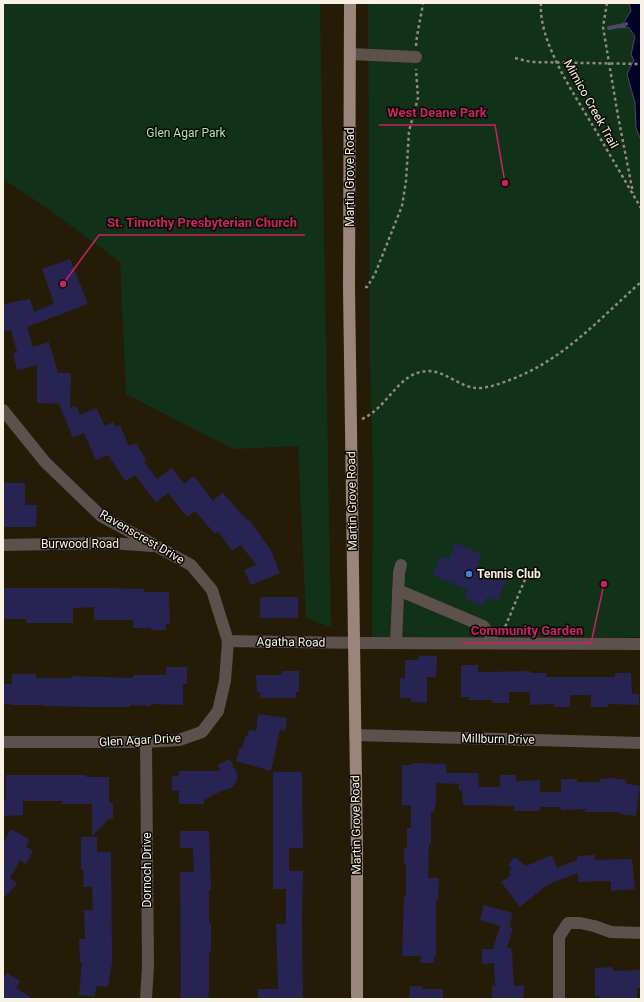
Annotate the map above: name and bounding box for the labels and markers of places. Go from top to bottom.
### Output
callout: West Deane Park [379,100,495,125]
callout: St. Timothy Presbyterian Church [99,210,305,235]
place label: Tennis Club [477,567,541,581]
marker: Tennis Club [464,569,474,579]
callout: Community Garden [462,618,591,643]

